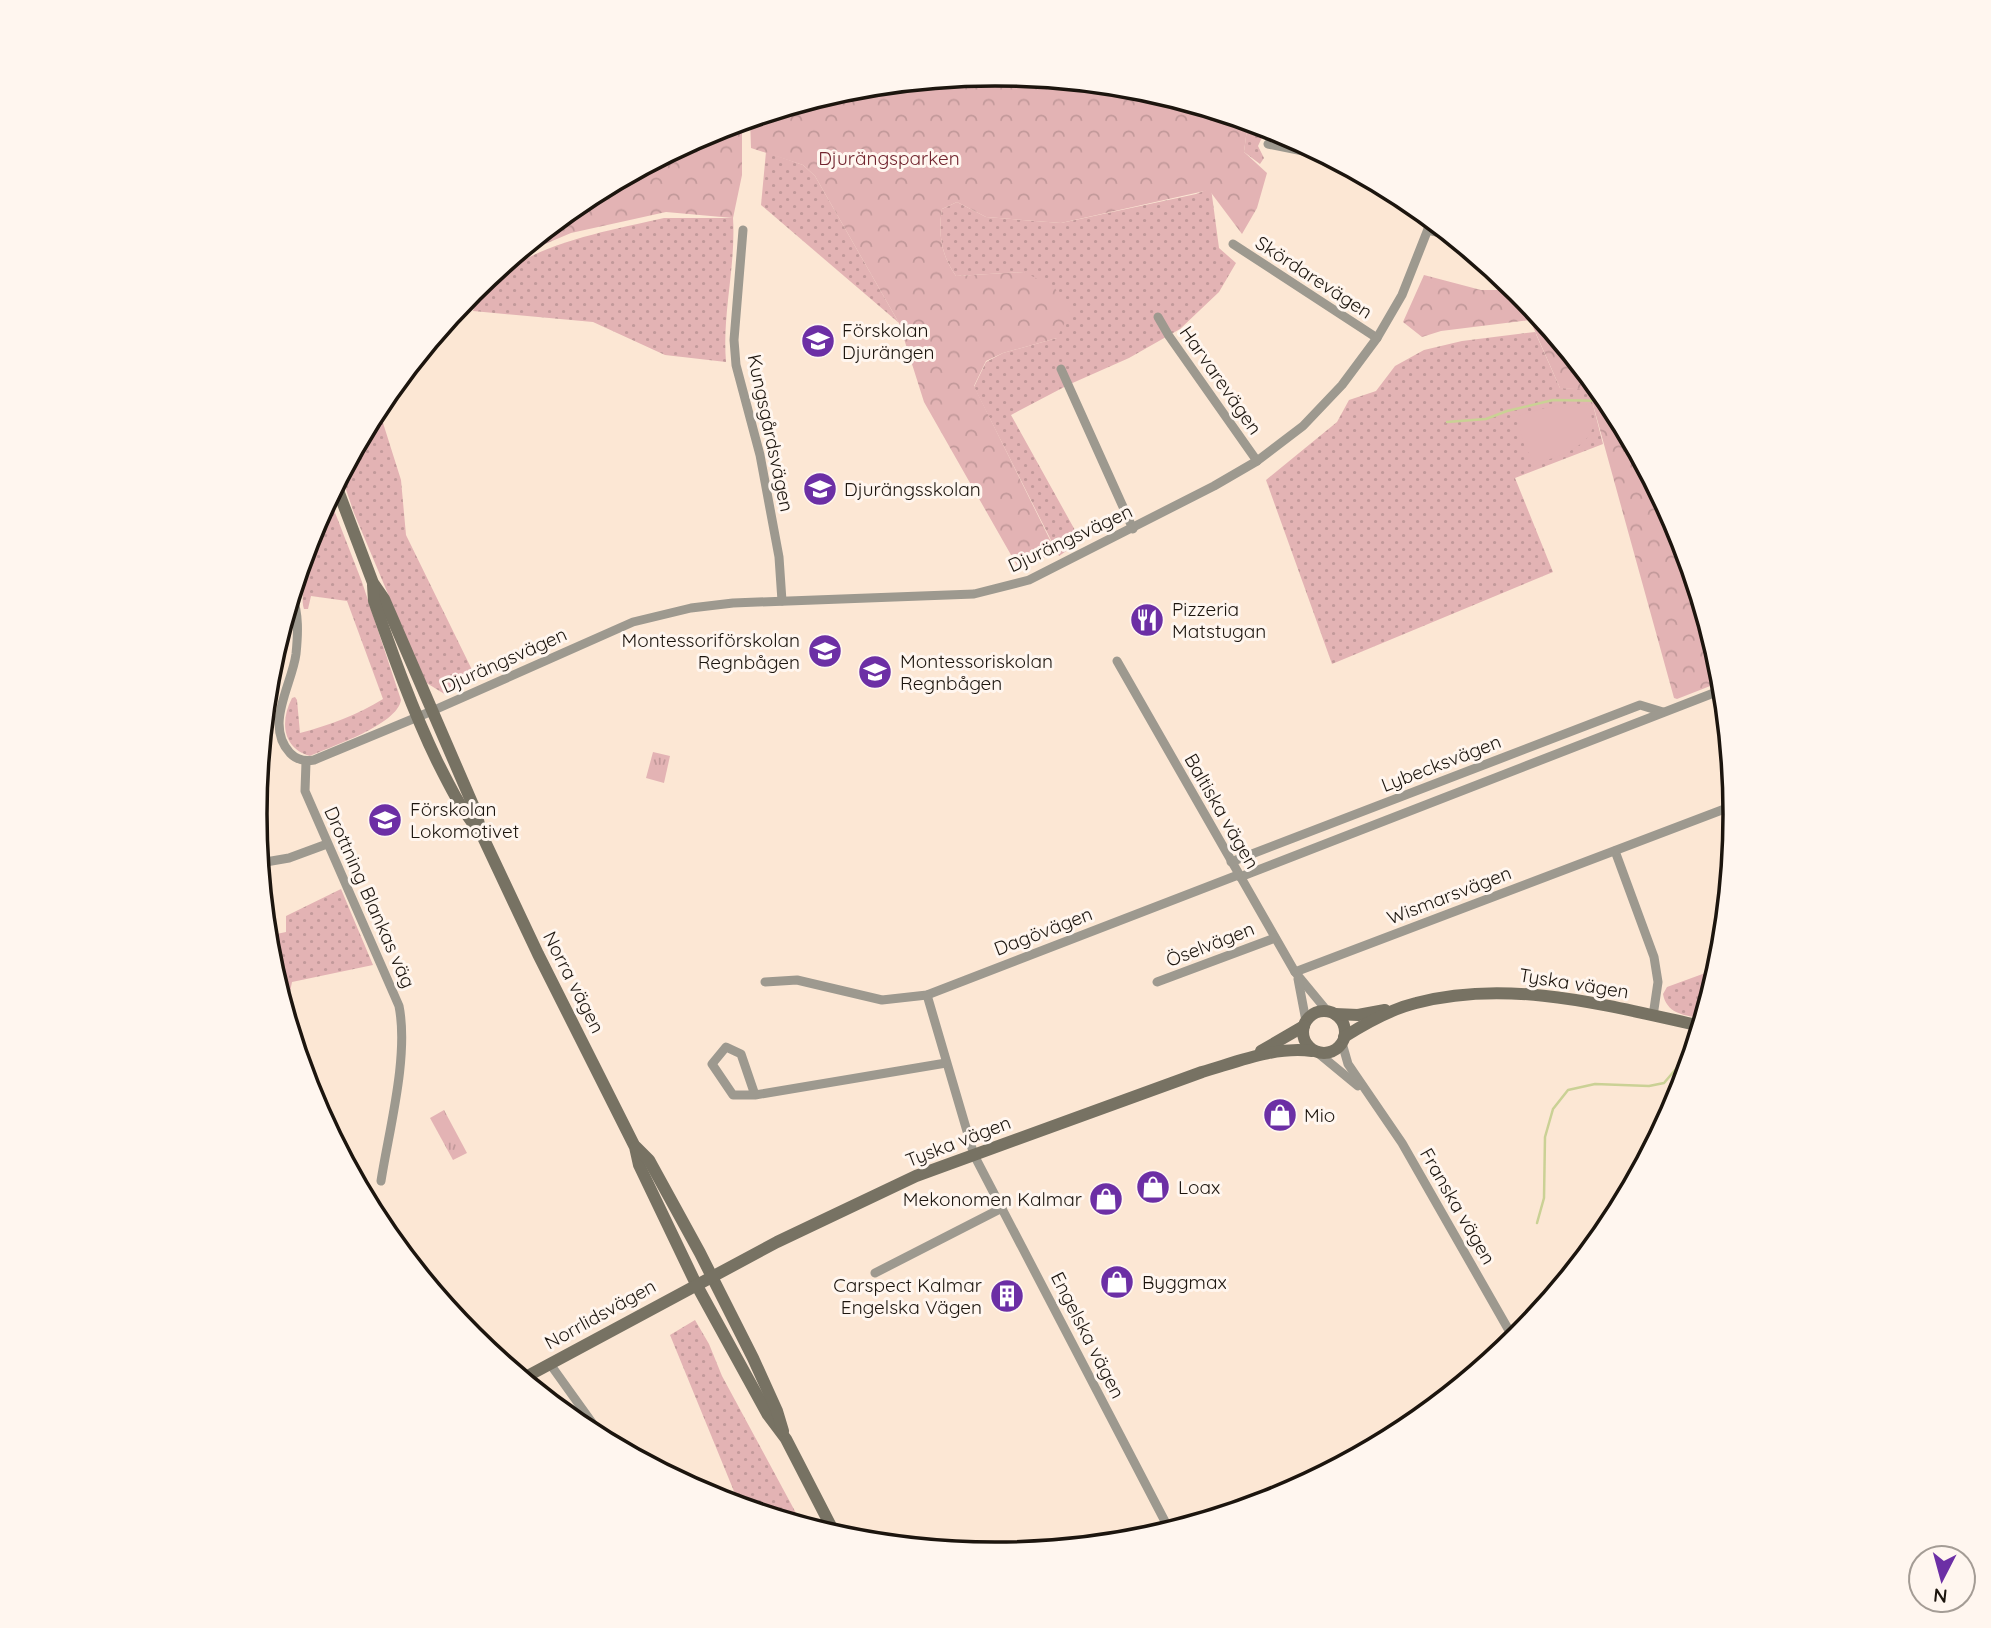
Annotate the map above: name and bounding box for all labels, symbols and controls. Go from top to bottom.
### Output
park label: Djurängsparken [818,146,960,170]
street label: Skördarevägen [1251,230,1377,324]
place label: Förskolan Djurängen [842,318,934,364]
street label: Harvarevägen [1175,321,1267,439]
school or university icon: Förskolan Djurängen [799,322,837,360]
street label: Kungsgårdsvägen [743,352,799,514]
school or university icon: Djurängsskolan [801,470,839,508]
place label: Djurängsskolan [844,477,981,501]
street label: Djurängsvägen [1004,499,1136,577]
place label: Pizzeria Matstugan [1172,597,1266,643]
restaurant icon: Pizzeria Matstugan [1128,601,1166,639]
street label: Djurängsvägen [438,622,570,698]
place label: Montessoriförskolan Regnbågen [621,628,800,674]
school or university icon: Montessoriförskolan Regnbågen [806,632,844,670]
place label: Montessoriskolan Regnbågen [900,649,1053,695]
school or university icon: Montessoriskolan Regnbågen [856,653,894,691]
street label: Lybecksvägen [1378,729,1504,797]
street label: Baltiska vägen [1179,749,1265,873]
place label: Förskolan Lokomotivet [410,797,519,843]
school or university icon: Förskolan Lokomotivet [366,801,404,839]
street label: Drottning Blankas väg [319,802,421,992]
street label: Wismarsvägen [1383,860,1515,930]
street label: Dagövägen [991,901,1095,961]
street label: Öselvägen [1162,916,1258,972]
street label: Norra vägen [538,927,610,1037]
street label: Tyska vägen [1517,962,1631,1004]
shop icon: Mio [1261,1096,1299,1134]
place label: Mio [1304,1103,1335,1127]
street label: Tyska vägen [902,1110,1014,1172]
street label: Franska vägen [1415,1143,1501,1269]
shop icon: Loax [1134,1168,1172,1206]
place label: Loax [1178,1175,1220,1199]
shop icon: Mekonomen Kalmar [1087,1180,1125,1218]
place label: Mekonomen Kalmar [903,1187,1083,1211]
shop icon: Byggmax [1098,1263,1136,1301]
street label: Engelska vägen [1046,1268,1130,1402]
place label: Byggmax [1142,1270,1227,1294]
place label: Carspect Kalmar Engelska Vägen [833,1273,983,1319]
street label: Norrlidsvägen [540,1274,660,1354]
building icon: Carspect Kalmar Engelska Vägen [988,1277,1026,1315]
north arrow [1907,1544,1977,1614]
text: N [1932,1583,1948,1609]

